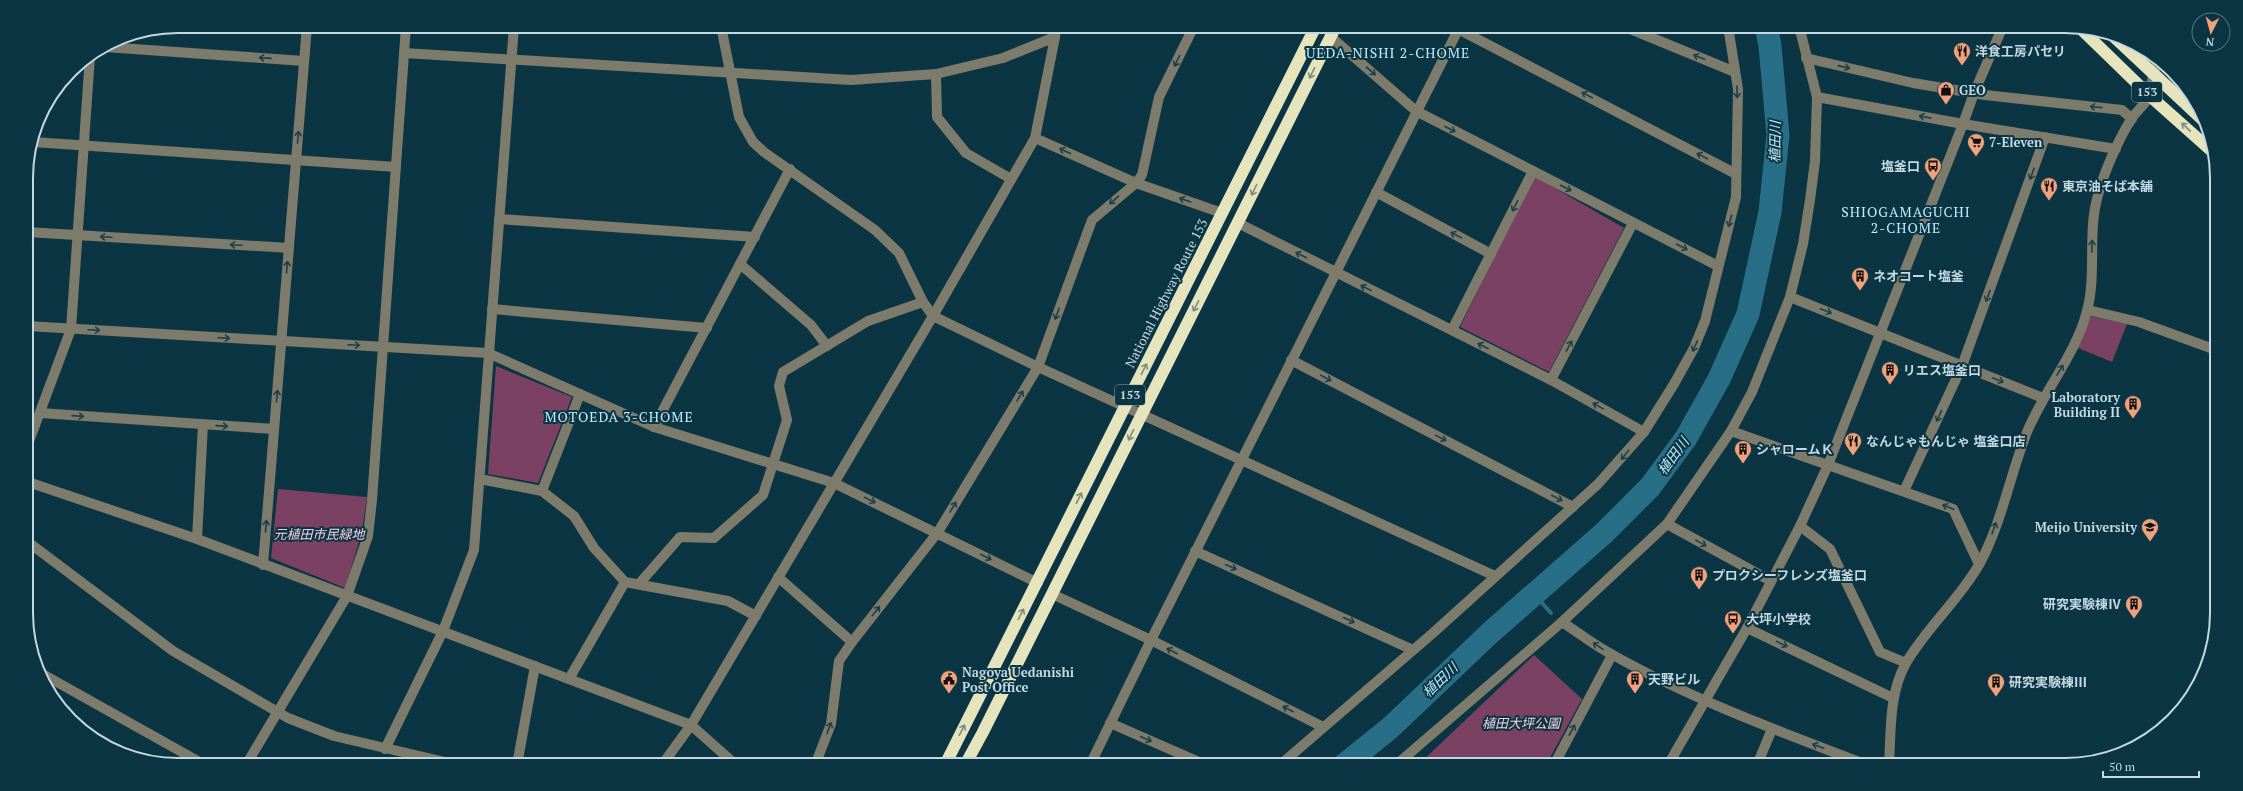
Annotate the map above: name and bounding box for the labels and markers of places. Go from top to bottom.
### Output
restaurant icon: 洋食工房パセリ [1952,41,1972,66]
place label: 洋食工房パセリ [1975,42,2066,60]
shop icon: GEO [1936,80,1956,105]
place label: GEO [1959,81,1986,99]
supermarket icon: 7-Eleven [1966,132,1986,157]
place label: 7-Eleven [1989,133,2043,151]
bus stop icon: 塩釜口 [1923,156,1943,181]
place label: 塩釜口 [1881,157,1920,175]
restaurant icon: 東京油そば本舗 [2039,176,2059,201]
place label: 東京油そば本舗 [2062,177,2153,195]
building icon: ネオコート塩釜 [1850,266,1870,291]
place label: ネオコート塩釜 [1873,267,1964,285]
building icon: リエス塩釜口 [1880,360,1900,385]
place label: リエス塩釜口 [1903,361,1981,379]
place label: Laboratory Building II [2051,388,2121,421]
building icon: Laboratory Building II [2123,394,2143,419]
restaurant icon: なんじゃもんじゃ 塩釜口店 [1843,431,1863,456]
place label: なんじゃもんじゃ 塩釜口店 [1866,432,2026,450]
building icon: シャロームＫ [1733,439,1753,464]
place label: シャロームＫ [1756,440,1834,458]
school or university icon: Meijo University [2140,517,2160,542]
place label: Meijo University [2035,518,2138,536]
building icon: プロクシーフレンズ塩釜口 [1689,565,1709,590]
place label: プロクシーフレンズ塩釜口 [1712,566,1867,584]
building icon: 研究実験棟Ⅳ [2124,594,2144,619]
place label: 研究実験棟Ⅳ [2043,595,2121,613]
bus stop icon: 大坪小学校 [1723,609,1743,634]
place label: 大坪小学校 [1746,610,1811,628]
place label: Nagoya Uedanishi Post Office [962,663,1074,696]
public building icon: Nagoya Uedanishi Post Office [939,669,959,694]
building icon: 天野ビル [1625,669,1645,694]
place label: 天野ビル [1648,670,1700,688]
building icon: 研究実験棟Ⅲ [1986,672,2006,697]
place label: 研究実験棟Ⅲ [2009,673,2087,691]

